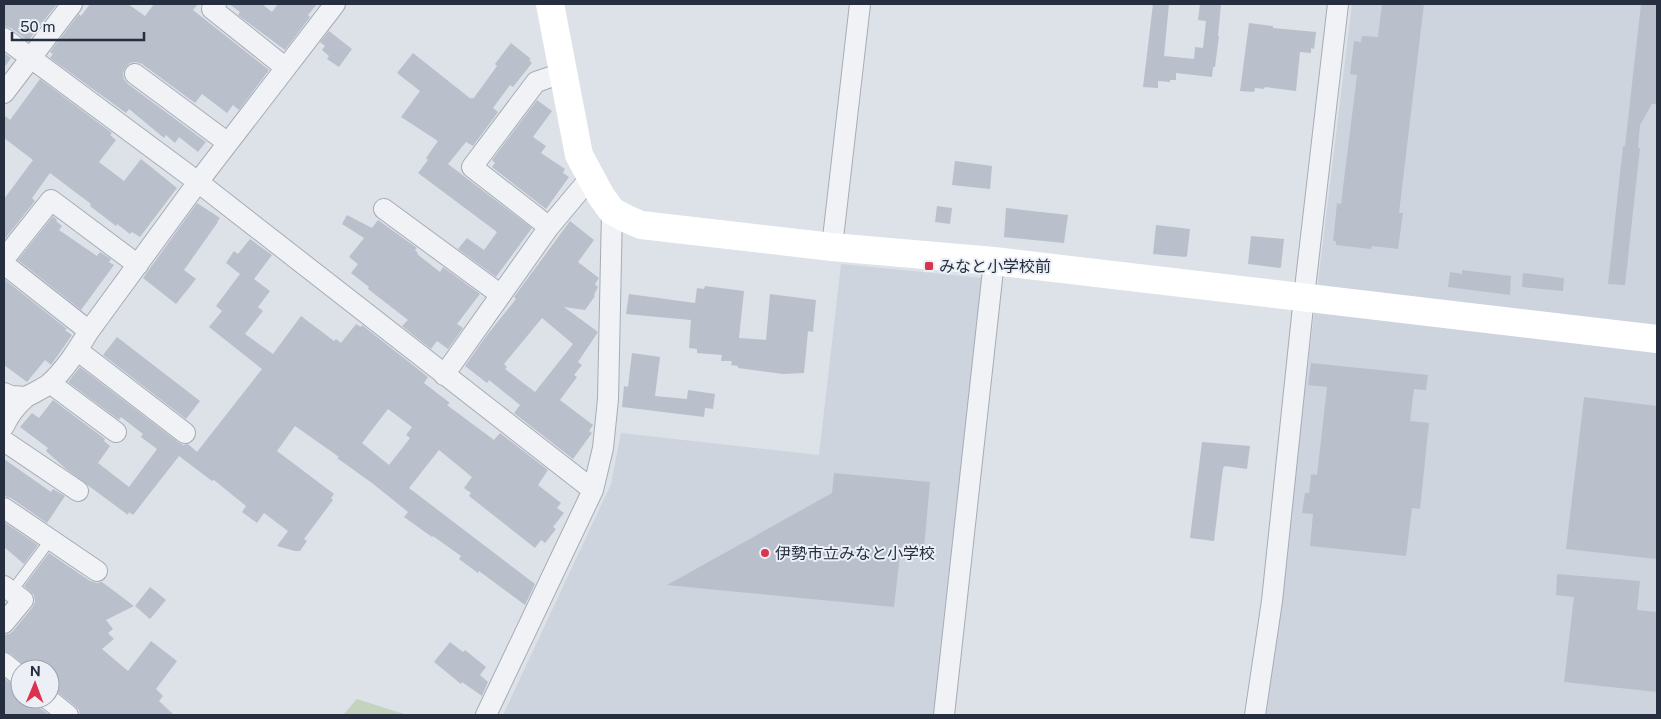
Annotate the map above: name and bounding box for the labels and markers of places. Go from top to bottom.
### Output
place label: みなと小学校前 [939,257,1051,276]
marker: みなと小学校前 [923,260,935,272]
place label: 伊勢市立みなと小学校 [775,544,935,563]
marker: 伊勢市立みなと小学校 [759,547,771,559]

